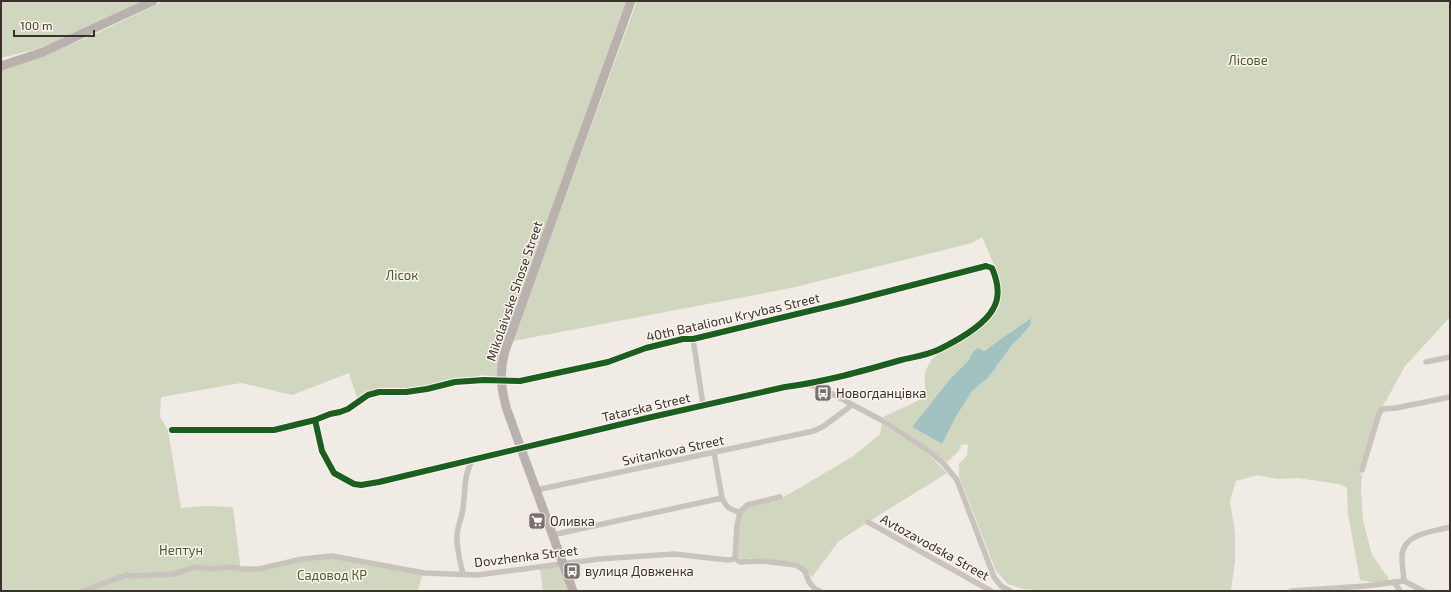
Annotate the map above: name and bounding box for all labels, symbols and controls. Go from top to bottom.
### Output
scale bar [14,12,94,38]
text: 100 m [20,18,52,32]
park label: Лісове [1228,52,1268,68]
street label: Mikolaivske Shose Street [482,219,546,363]
park label: Лісок [386,267,418,283]
street label: 40th Batalionu Kryvbas Street [645,289,821,345]
bus stop icon: Новогданцівка [813,383,833,403]
place label: Новогданцівка [836,385,926,401]
street label: Tatarska Street [600,389,692,425]
street label: Svitankova Street [621,431,725,469]
street label: Avtozavodska Street [878,510,992,584]
supermarket icon: Оливка [527,511,547,531]
place label: Оливка [550,513,595,529]
park label: Нептун [159,542,203,558]
street label: Dovzhenka Street [473,542,579,570]
bus stop icon: вулиця Довженка [562,561,582,581]
place label: вулиця Довженка [585,563,694,579]
park label: Садовод КР [297,567,367,583]

